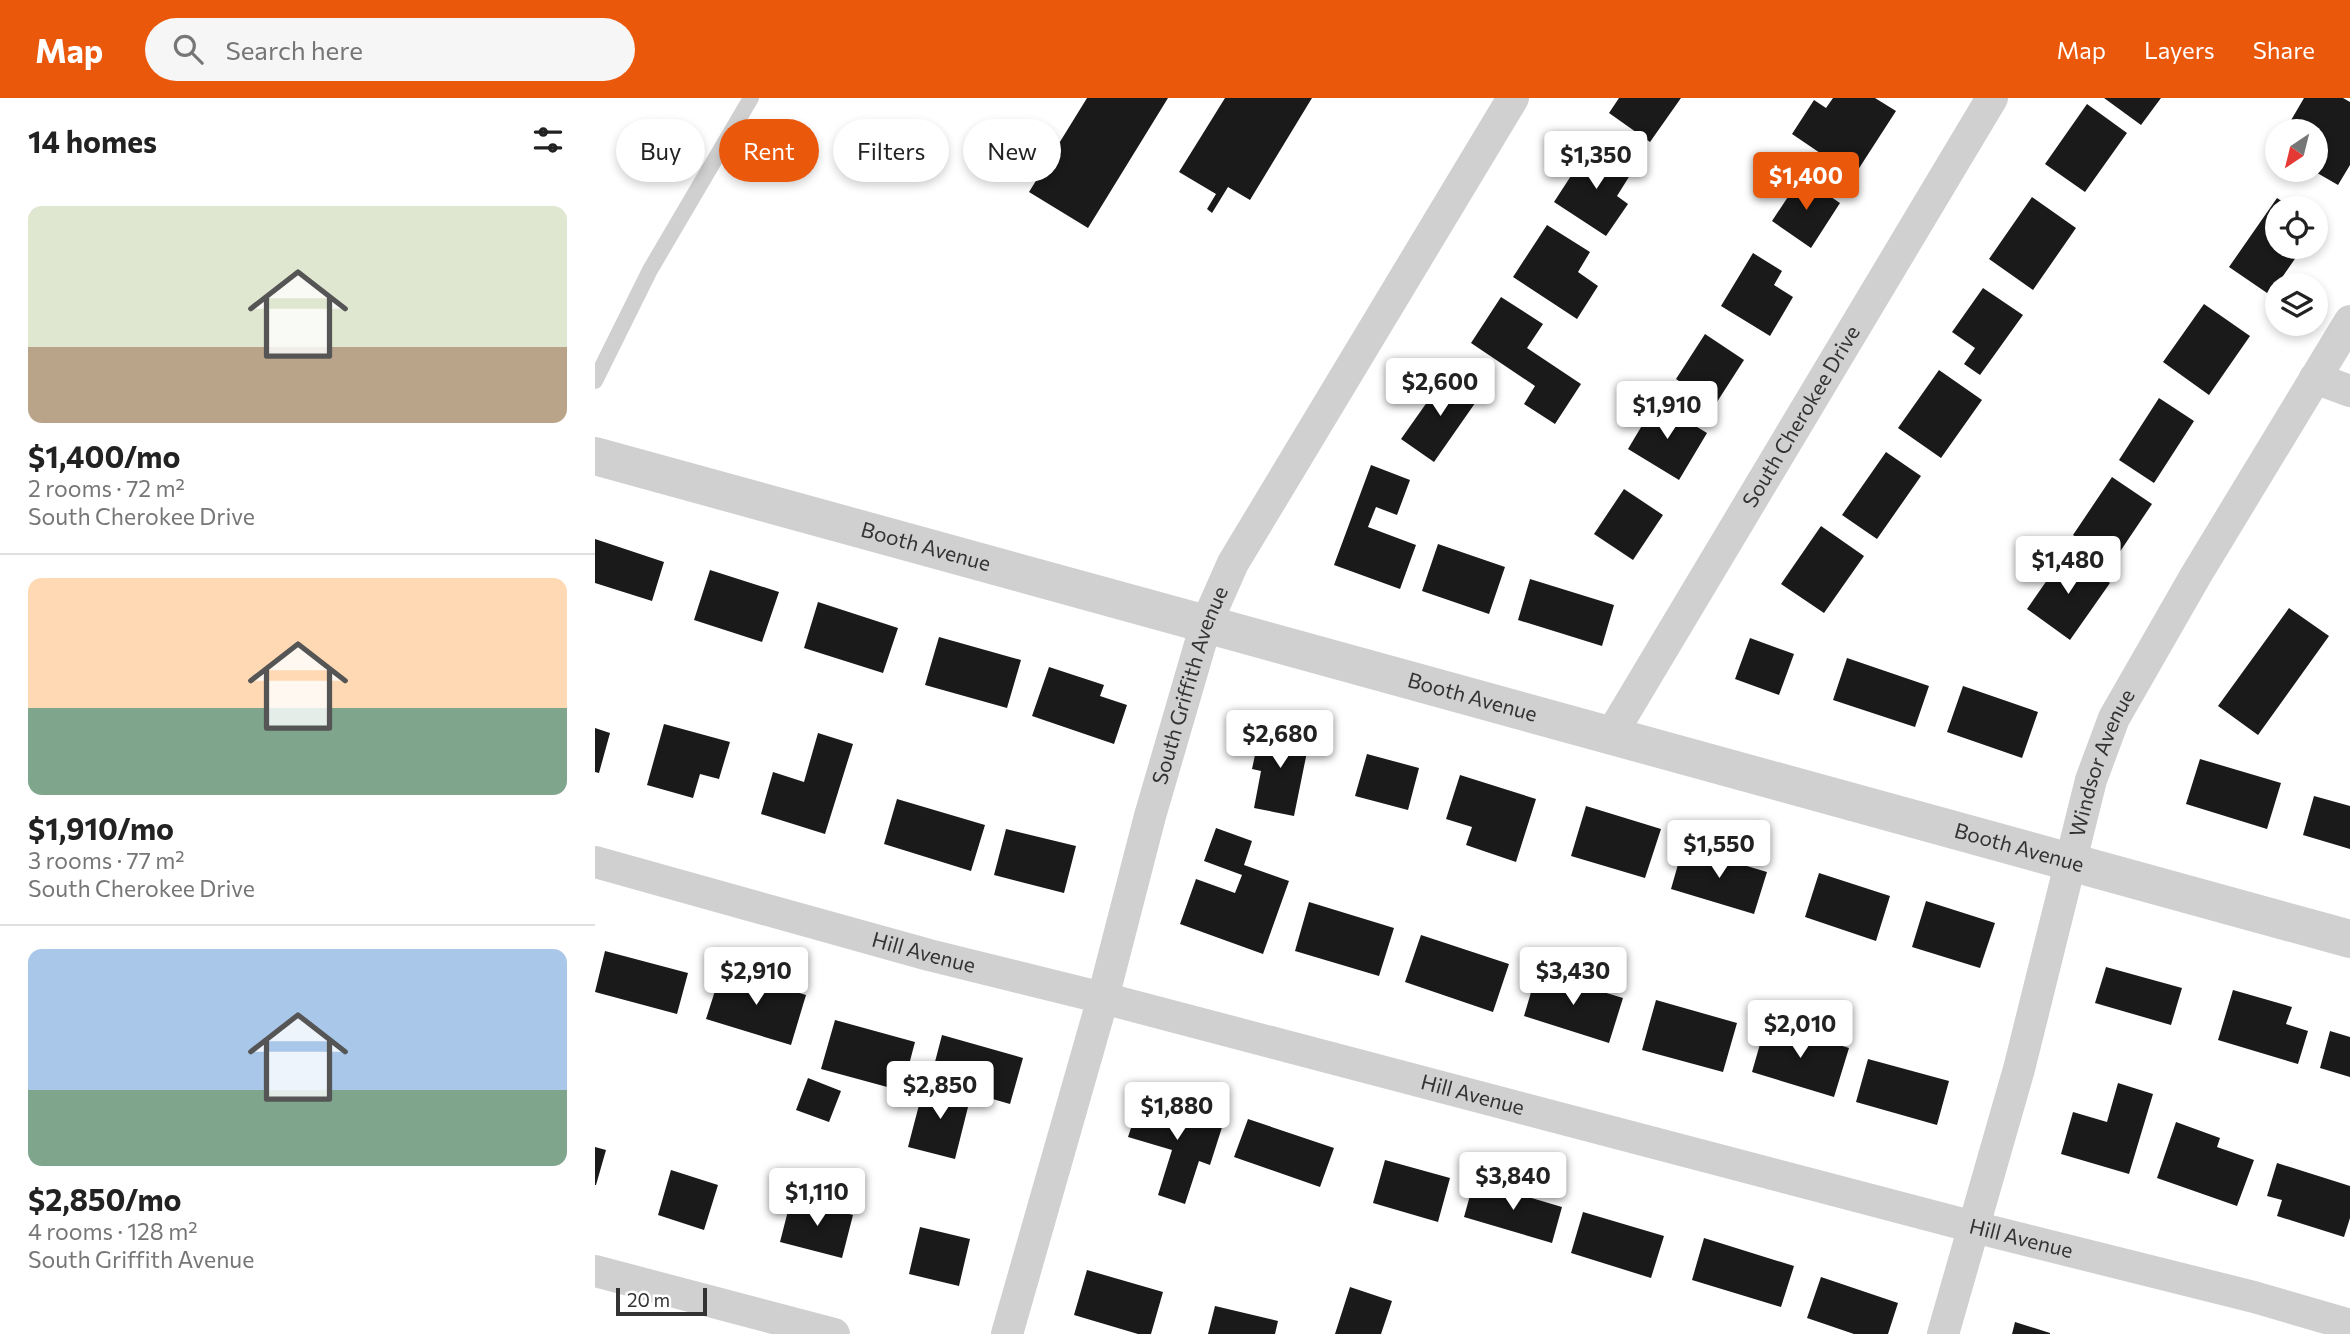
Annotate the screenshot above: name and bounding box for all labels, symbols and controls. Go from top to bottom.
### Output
search box [145,18,635,81]
text: Map [35,29,103,70]
icon: search [169,30,207,68]
text: Search here [225,34,363,65]
text: Map [2057,35,2106,64]
text: Layers [2144,35,2215,64]
text: Share [2253,35,2315,64]
chip: Buy [616,119,705,182]
chip: Rent [719,119,819,182]
chip: Filters [833,119,949,182]
chip: New [963,119,1061,182]
north arrow [2265,119,2327,182]
map controls [2265,119,2328,336]
icon: filters [529,121,567,159]
text: 14 homes [28,122,157,159]
pin: $1,350 [1539,132,1653,191]
text: $1,350 [1560,140,1632,168]
pin: $1,400 [1749,152,1863,212]
text: $1,400 [1769,161,1843,189]
button: locate [2265,196,2328,259]
icon: home [235,251,361,377]
button: layers [2265,273,2328,336]
street label: South Cherokee Drive [1736,320,1864,511]
pin: $2,600 [1383,358,1497,418]
text: $2,600 [1402,367,1478,395]
pin: $1,910 [1610,382,1724,441]
text: $1,910 [1633,390,1701,418]
text: $1,400/mo [28,437,180,474]
text: 2 rooms · 72 m² [28,474,185,502]
text: South Cherokee Drive [28,502,255,530]
street label: Booth Avenue [859,516,994,575]
pin: $1,480 [2011,536,2125,596]
text: $1,480 [2032,545,2104,573]
street label: South Griffith Avenue [1146,582,1232,787]
icon: home [235,623,361,749]
street label: Booth Avenue [1405,666,1540,726]
street label: Windsor Avenue [2063,684,2139,839]
pin: $2,680 [1223,710,1337,770]
text: $2,680 [1242,719,1318,747]
text: $1,910/mo [28,809,174,846]
street label: Booth Avenue [1952,817,2087,876]
pin: $1,550 [1662,820,1776,880]
text: $1,550 [1683,829,1755,857]
text: 3 rooms · 77 m² [28,846,185,874]
text: South Cherokee Drive [28,874,255,902]
street label: Hill Avenue [870,926,978,977]
pin: $2,910 [699,948,813,1007]
pin: $3,430 [1516,948,1630,1007]
text: $2,910 [720,956,792,984]
text: $3,430 [1536,956,1610,984]
icon: home [235,994,361,1120]
pin: $2,010 [1743,1000,1857,1060]
text: $2,010 [1764,1009,1836,1037]
pin: $2,850 [883,1062,997,1121]
street label: Hill Avenue [1418,1068,1527,1119]
text: $2,850 [903,1070,977,1098]
pin: $1,880 [1120,1082,1234,1142]
text: $1,880 [1141,1091,1213,1119]
pin: $3,840 [1456,1152,1570,1212]
text: $3,840 [1475,1161,1551,1189]
pin: $1,110 [760,1168,874,1228]
text: $1,110 [785,1177,849,1205]
text: $2,850/mo [28,1180,181,1217]
street label: Hill Avenue [1967,1212,2076,1262]
text: 4 rooms · 128 m² [28,1217,197,1245]
text: South Griffith Avenue [28,1245,254,1273]
scale bar [616,1285,707,1317]
text: 20 m [627,1288,670,1311]

